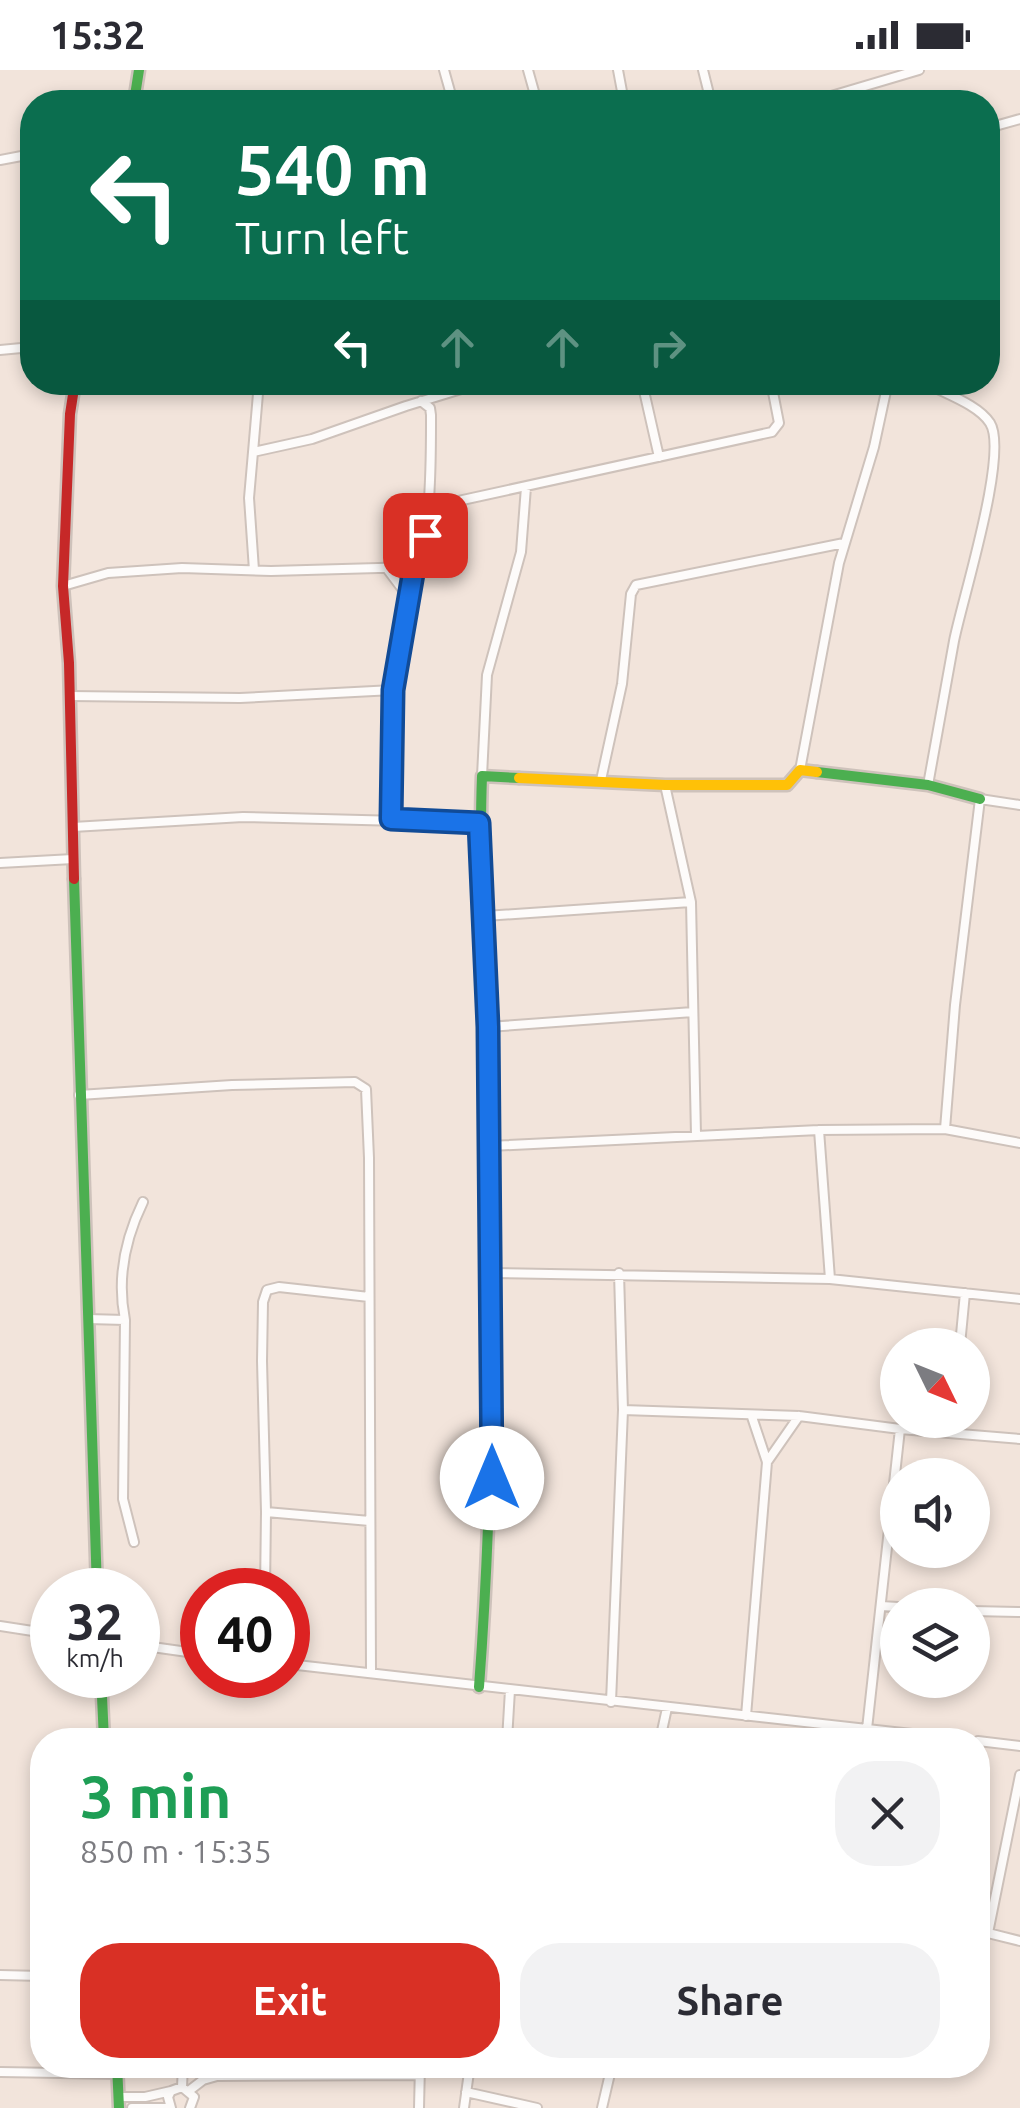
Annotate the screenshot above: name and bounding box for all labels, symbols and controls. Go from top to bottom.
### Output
text: 15:32 [50,14,145,56]
icon: left [70,130,200,260]
text: 540 m [235,130,430,208]
text: Turn left [235,212,409,263]
icon: left [325,320,380,375]
icon: ahead [430,320,485,375]
icon: ahead [535,320,590,375]
icon: right [640,320,695,375]
pin [383,493,468,578]
icon: arrive [398,508,453,563]
north arrow [880,1328,990,1438]
map controls [880,1328,990,1698]
position arrow [440,1426,544,1530]
button: sound [880,1458,990,1568]
speed limit sign: 40 [180,1568,310,1698]
button: layers [880,1588,990,1698]
text: 32 [67,1593,123,1649]
text: km/h [66,1644,124,1672]
button: close [835,1761,940,1866]
text: 3 min [80,1762,232,1829]
text: 850 m · 15:35 [80,1833,272,1869]
button: Exit [80,1943,500,2058]
button: Share [520,1943,940,2058]

